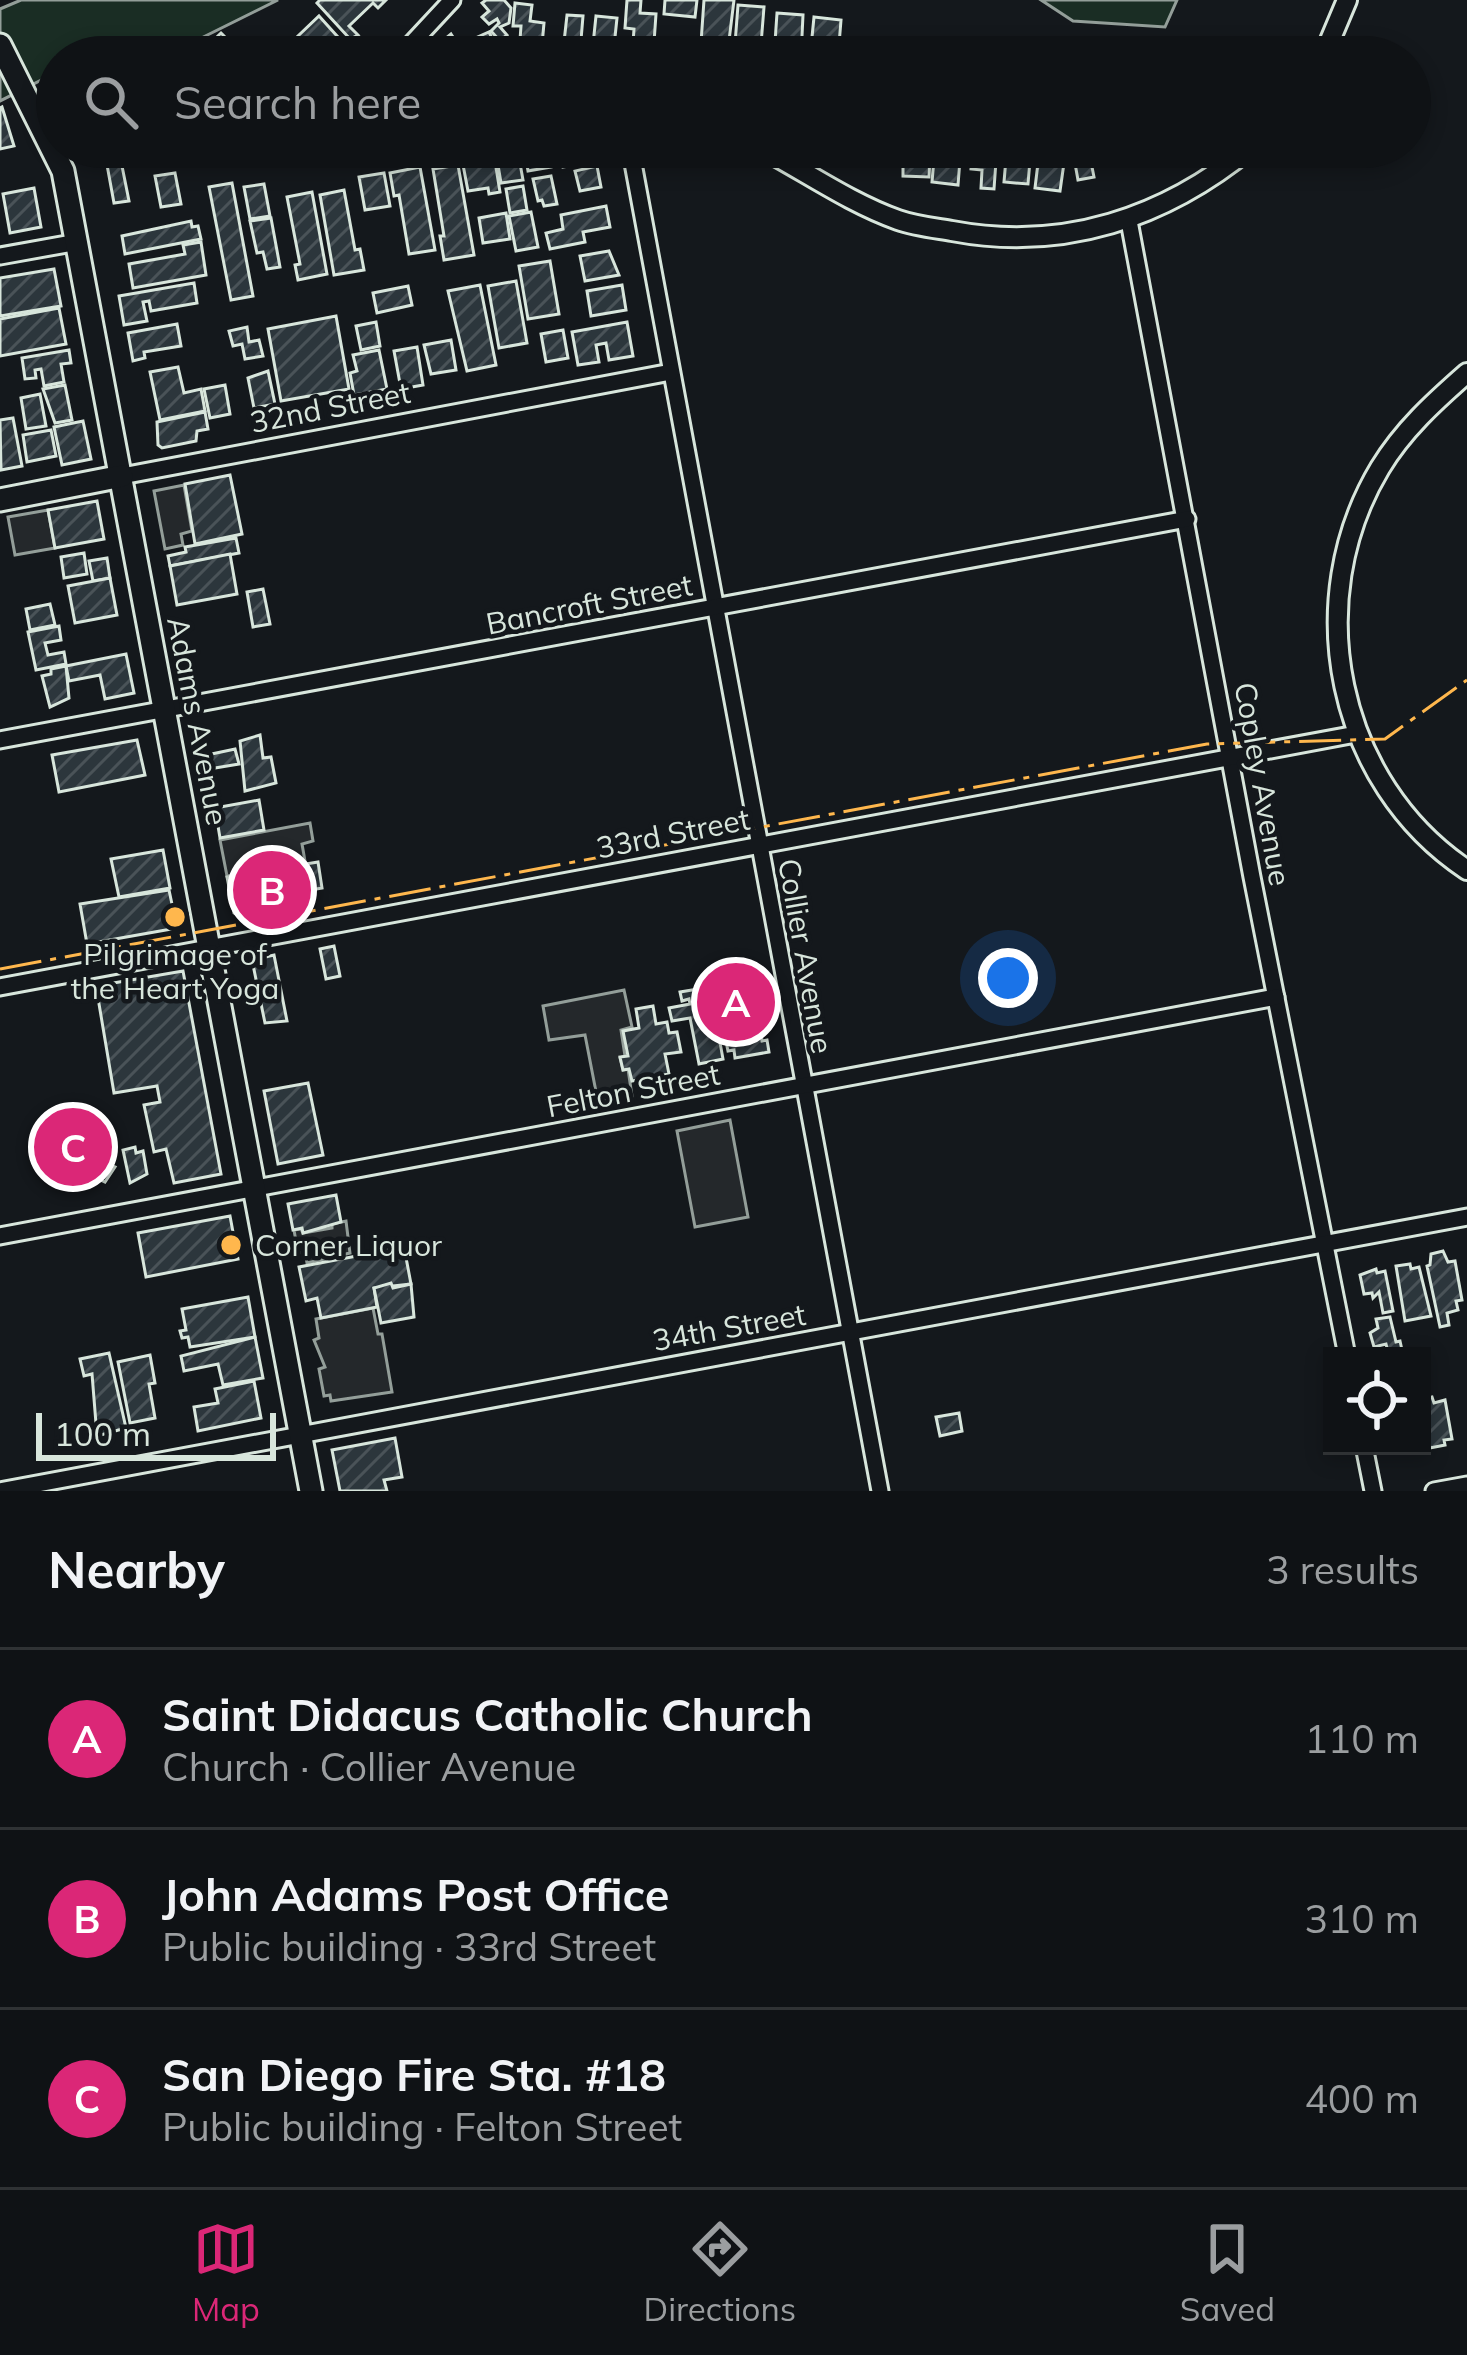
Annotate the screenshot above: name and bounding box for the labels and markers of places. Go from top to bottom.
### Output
pin: B [233,845,311,935]
marker: Pilgrimage of the Heart Yoga [162,904,188,930]
place label: Pilgrimage of the Heart Yoga [71,935,279,1007]
pin: A [697,957,775,1047]
pin: C [34,1102,112,1192]
place label: Corner Liquor [255,1226,442,1264]
marker: Corner Liquor [218,1232,244,1258]

